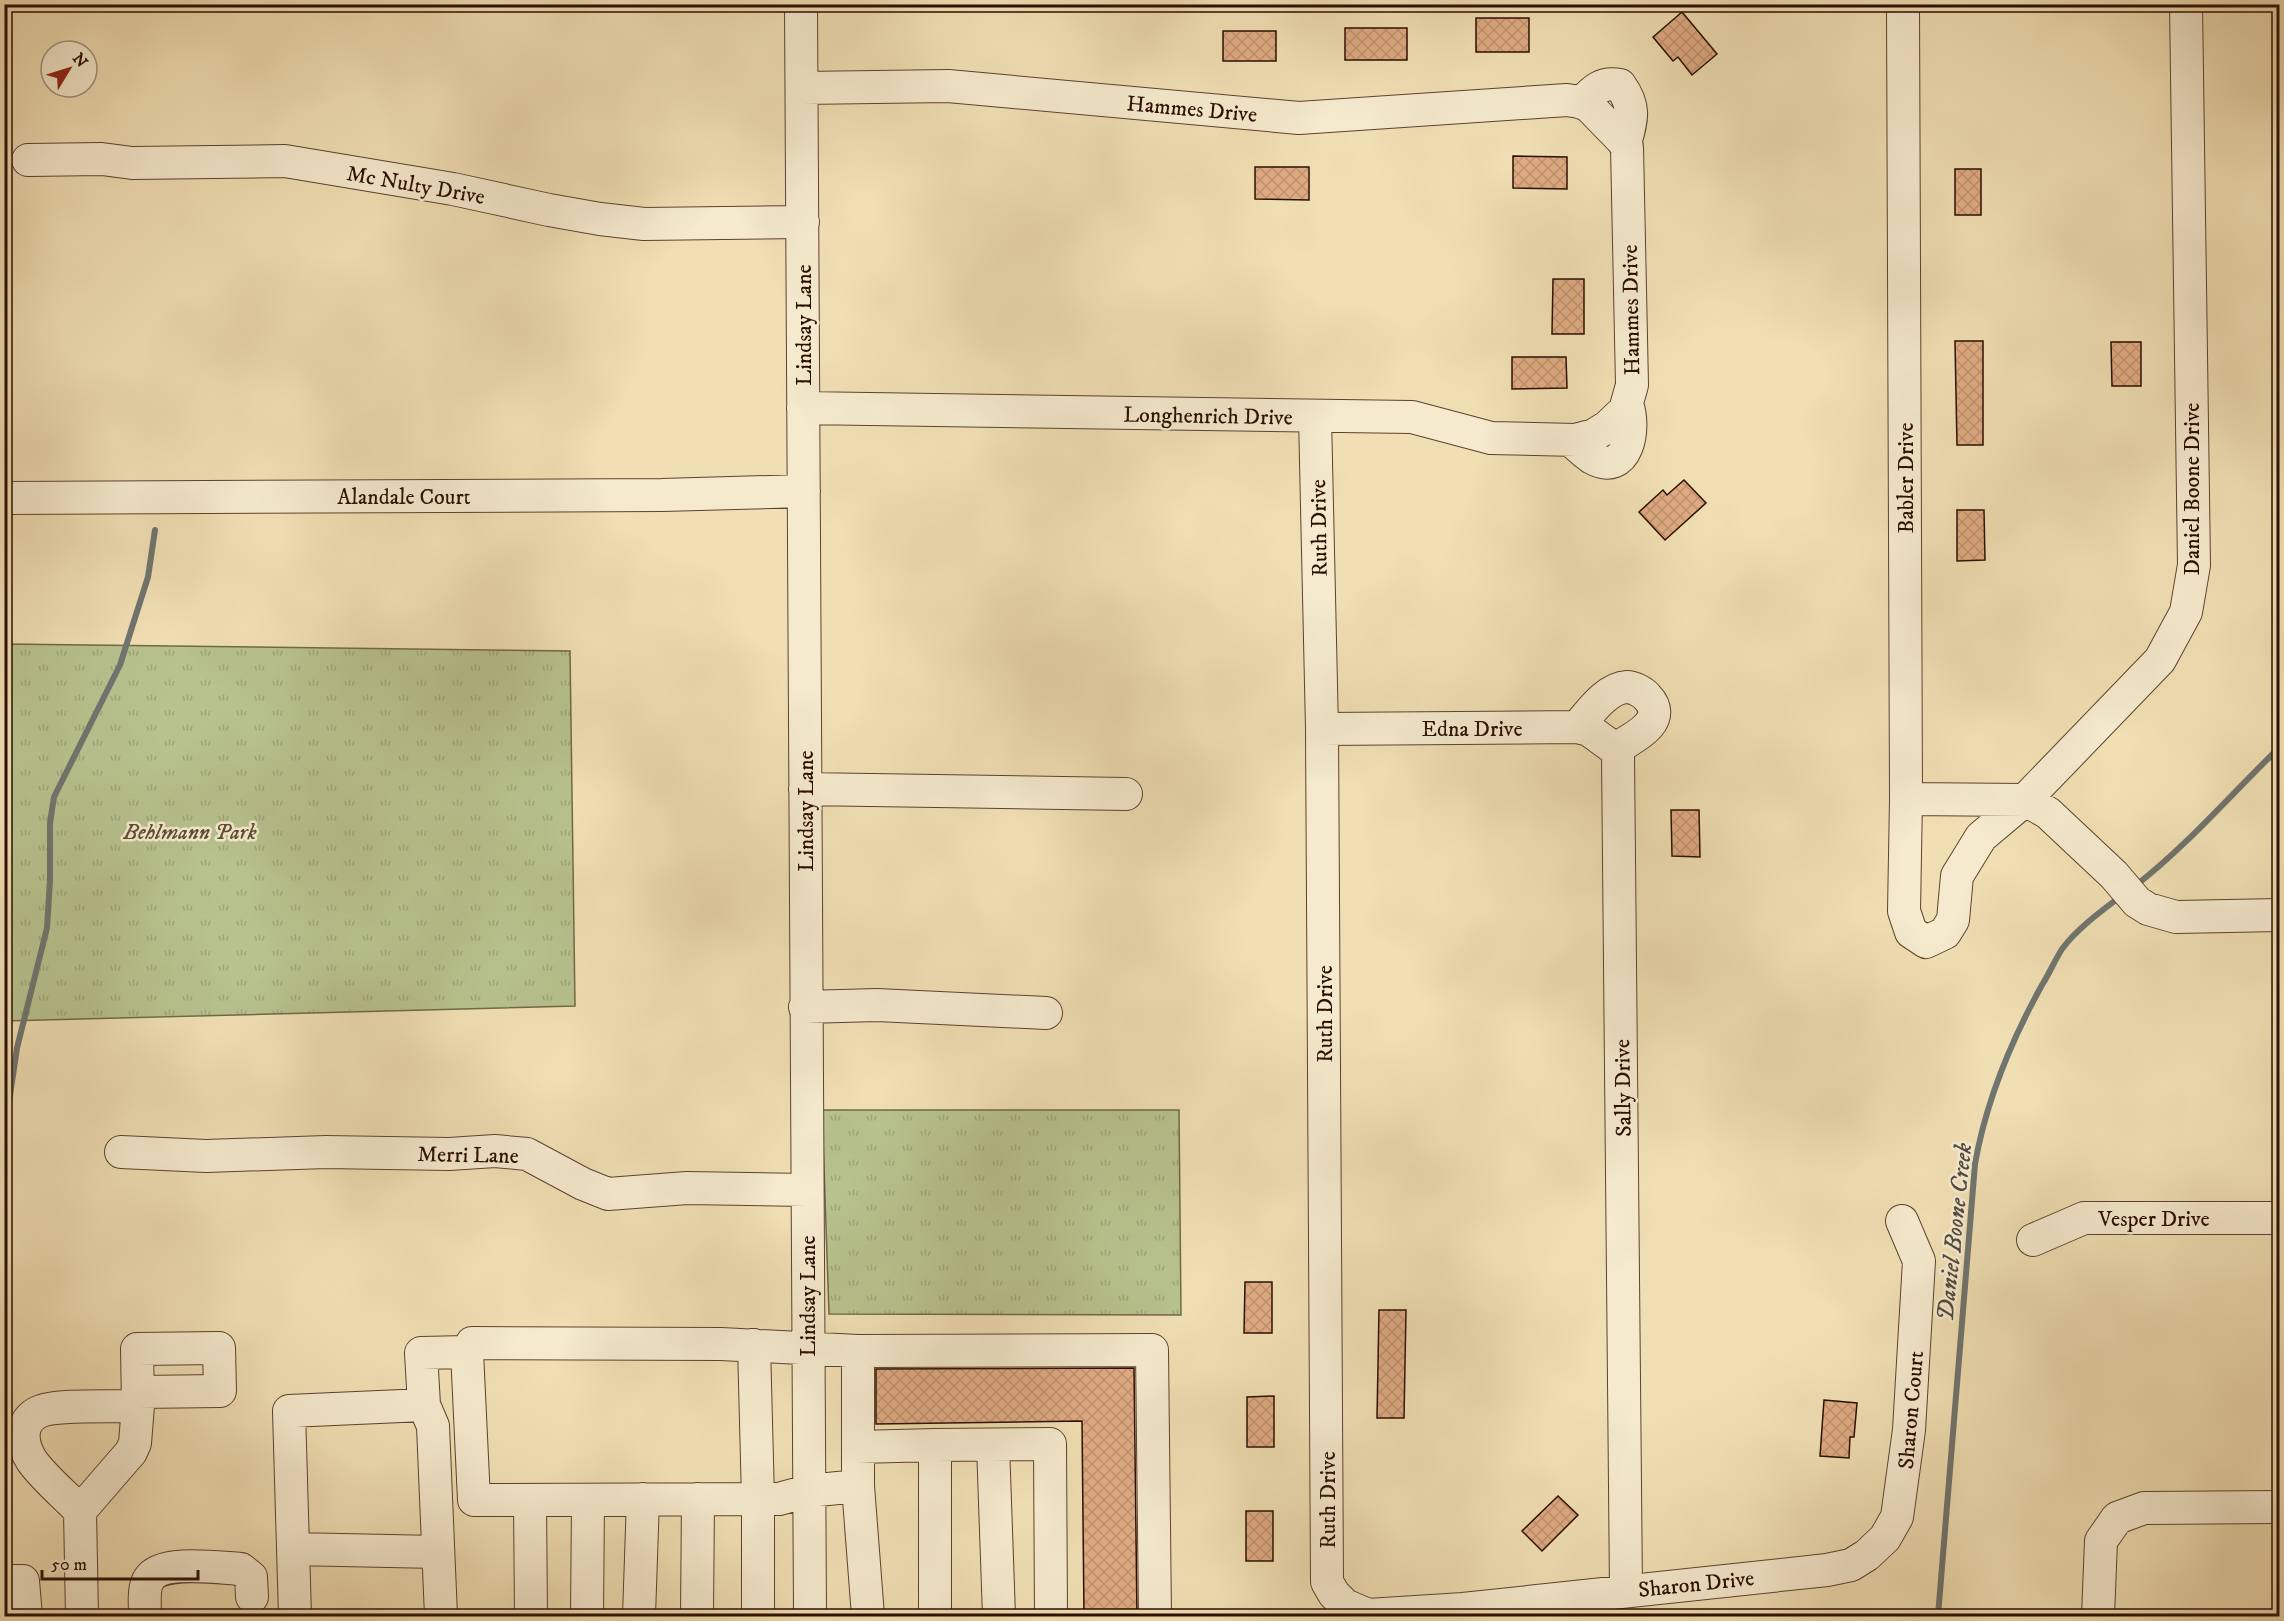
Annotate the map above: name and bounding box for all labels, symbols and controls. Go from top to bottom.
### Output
north arrow [39,39,99,99]
text: N [68,49,92,72]
street label: Hammes Drive [1125,90,1258,129]
street label: Mc Nulty Drive [345,160,487,211]
street label: Hammes Drive [1617,244,1646,376]
street label: Lindsay Lane [791,264,818,386]
street label: Longhenrich Drive [1123,402,1293,431]
street label: Daniel Boone Drive [2179,403,2206,575]
street label: Babler Drive [1893,423,1920,534]
street label: Ruth Drive [1305,479,1334,577]
street label: Alandale Court [337,484,471,511]
street label: Edna Drive [1421,716,1523,743]
street label: Lindsay Lane [793,750,820,872]
park label: Behlmann Park [122,819,257,846]
street label: Ruth Drive [1312,965,1339,1063]
street label: Sally Drive [1609,1039,1638,1137]
street label: Merri Lane [417,1141,519,1170]
water label: Daniel Boone Creek [1931,1142,1979,1323]
street label: Vesper Drive [2097,1206,2210,1233]
street label: Lindsay Lane [795,1235,822,1357]
street label: Sharon Court [1893,1350,1930,1470]
street label: Ruth Drive [1315,1451,1342,1549]
scale bar [42,1543,198,1581]
text: 50 m [51,1554,87,1576]
street label: Sharon Drive [1637,1565,1755,1604]

